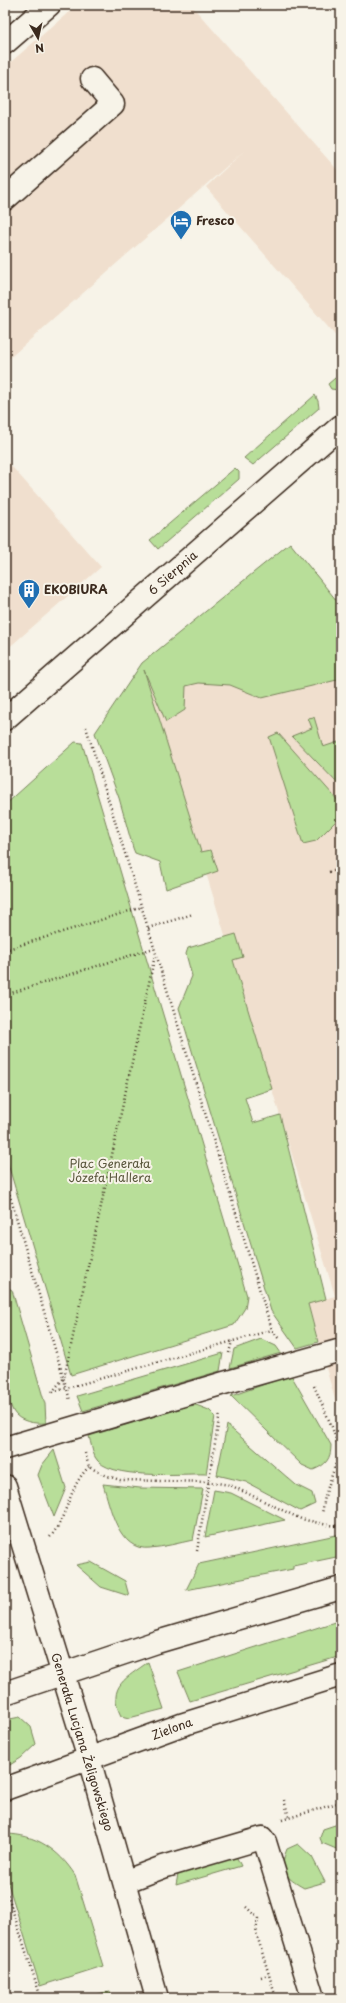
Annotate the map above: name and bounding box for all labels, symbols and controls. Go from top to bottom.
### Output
north arrow [18,18,58,58]
text: N [34,39,45,57]
hotel icon: Fresco [168,208,194,241]
place label: Fresco [196,211,234,229]
street label: 6 Sierpnia [144,545,201,599]
building icon: EKOBIURA [16,577,42,610]
place label: EKOBIURA [44,580,108,598]
park label: Plac Generała Józefa Hallera [68,1154,152,1186]
street label: Generała Lucjana Żeligowskiego [47,1650,119,1833]
street label: Zielona [149,1712,195,1744]

